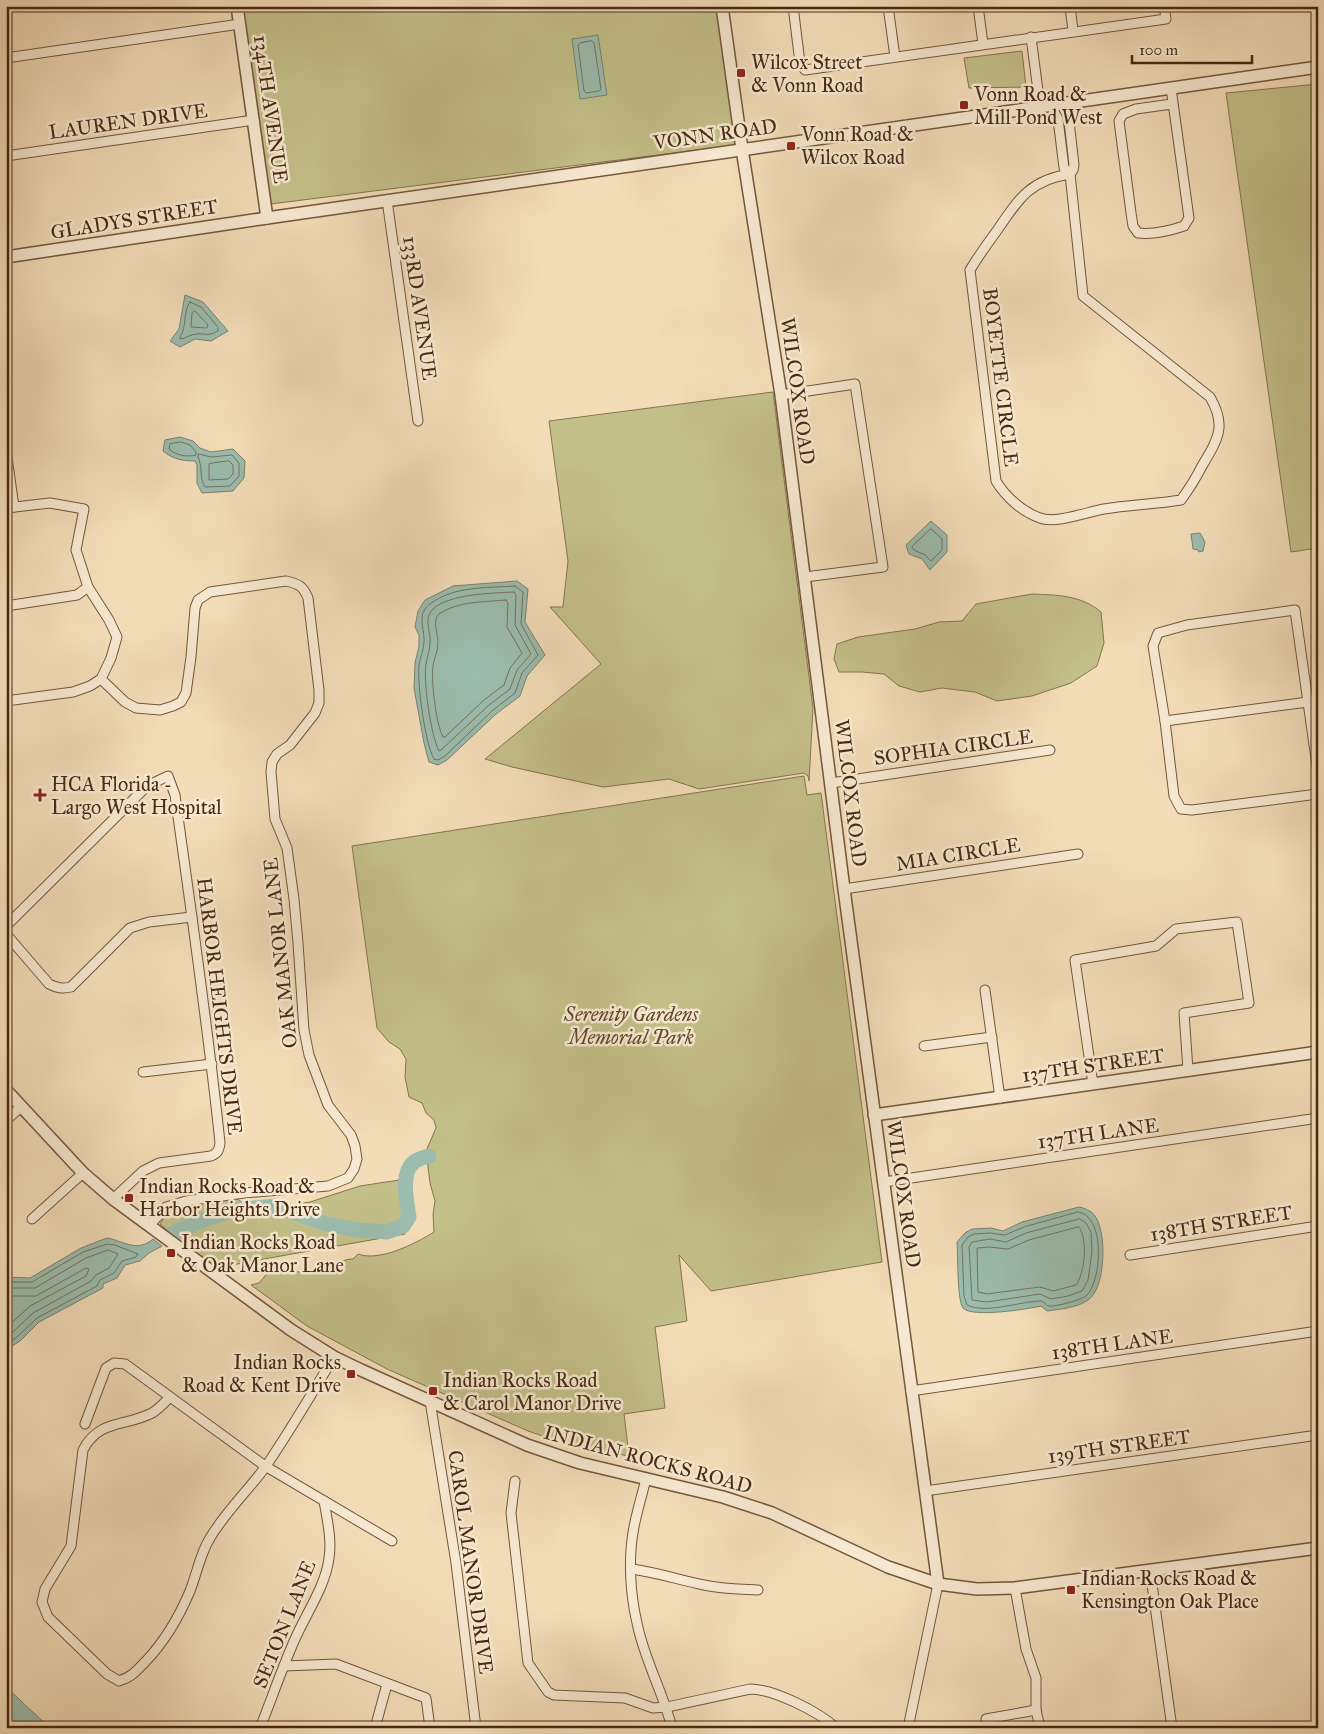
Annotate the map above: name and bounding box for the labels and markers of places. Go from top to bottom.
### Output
place label: Wilcox Street & Vonn Road [751,50,864,97]
marker: Wilcox Street & Vonn Road [735,67,747,79]
place label: Vonn Road & Mill Pond West [973,82,1103,129]
marker: Vonn Road & Mill Pond West [958,99,970,111]
place label: Vonn Road & Wilcox Road [800,122,914,169]
marker: Vonn Road & Wilcox Road [785,140,797,152]
place label: HCA Florida - Largo West Hospital [51,772,222,820]
marker: HCA Florida - Largo West Hospital [33,788,47,802]
place label: Indian Rocks Road & Harbor Heights Drive [139,1174,320,1222]
marker: Indian Rocks Road & Harbor Heights Drive [123,1192,135,1204]
place label: Indian Rocks Road & Oak Manor Lane [181,1230,344,1277]
marker: Indian Rocks Road & Oak Manor Lane [165,1247,177,1259]
place label: Indian Rocks Road & Kent Drive [182,1350,341,1397]
marker: Indian Rocks Road & Kent Drive [345,1368,357,1380]
place label: Indian Rocks Road & Carol Manor Drive [443,1368,622,1415]
marker: Indian Rocks Road & Carol Manor Drive [427,1385,439,1397]
place label: Indian Rocks Road & Kensington Oak Place [1081,1566,1259,1614]
marker: Indian Rocks Road & Kensington Oak Place [1065,1584,1077,1596]

